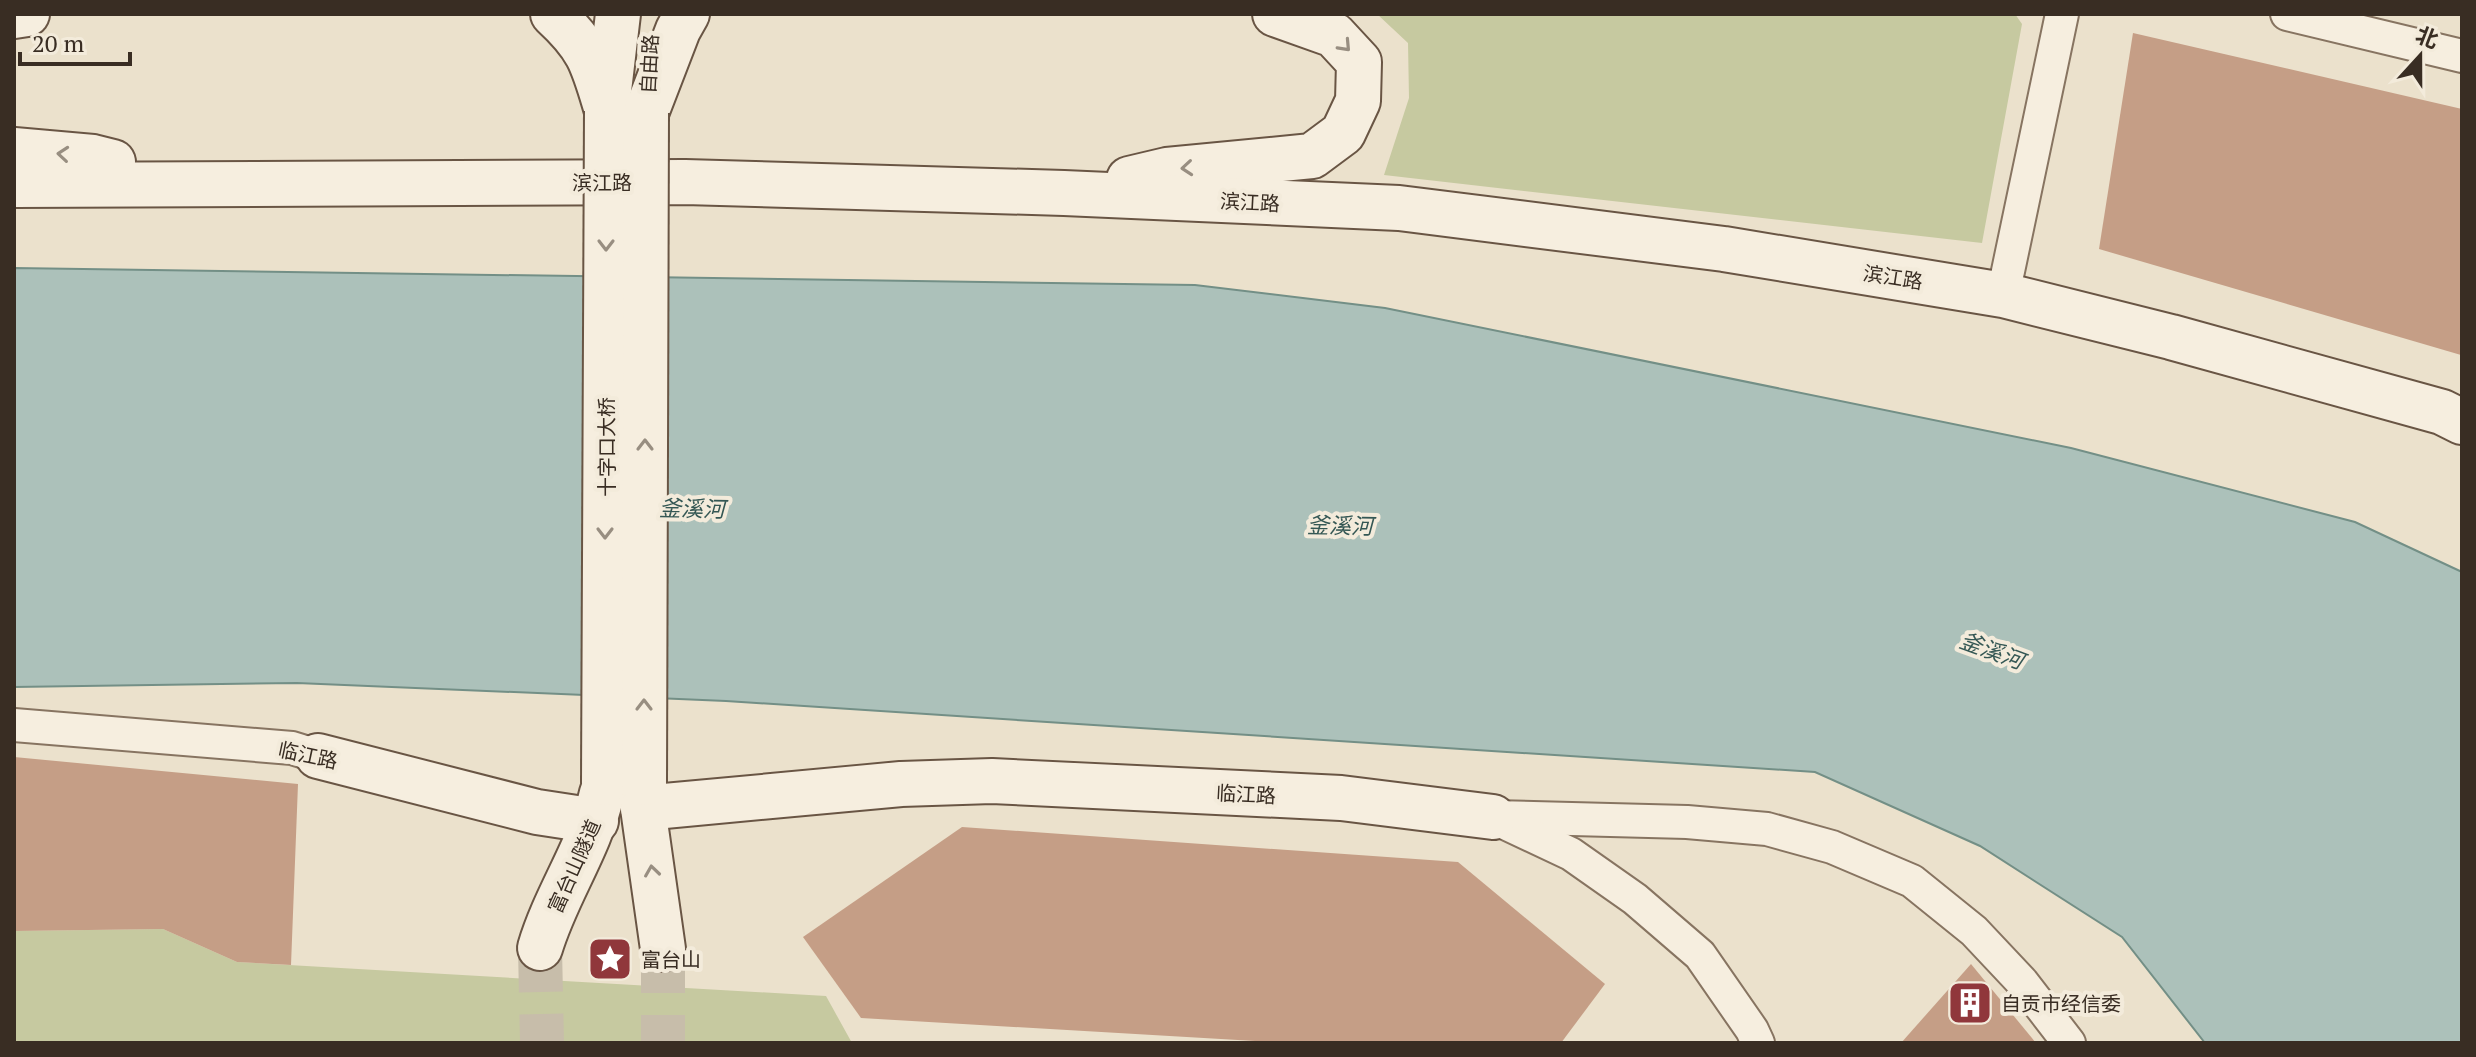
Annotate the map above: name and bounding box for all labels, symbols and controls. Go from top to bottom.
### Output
scale bar [20,16,130,66]
north arrow [2380,16,2460,96]
text: 北 [2412,19,2443,54]
text: 20 m [32,27,84,59]
street label: 自由路 [634,33,664,95]
one-way arrow [1335,37,1350,51]
one-way arrow [56,146,69,163]
one-way arrow [1180,159,1193,176]
street label: 滨江路 [572,169,632,196]
street label: 滨江路 [1219,187,1281,217]
one-way arrow [597,239,615,252]
street label: 滨江路 [1861,259,1925,295]
street label: 十字口大桥 [593,397,620,497]
one-way arrow [636,438,654,451]
water label: 釜溪河 [659,493,729,523]
water label: 釜溪河 [1307,510,1377,540]
one-way arrow [596,527,614,540]
water label: 釜溪河 [1956,625,2032,676]
one-way arrow [635,698,653,711]
street label: 临江路 [276,736,340,774]
street label: 临江路 [1215,779,1277,809]
street label: 富台山隧道 [541,815,607,917]
one-way arrow [644,865,661,878]
place icon: 富台山 [586,935,634,983]
place label: 富台山 [641,946,701,973]
building icon: 自贡市经信委 [1946,979,1994,1027]
place label: 自贡市经信委 [2001,990,2121,1017]

